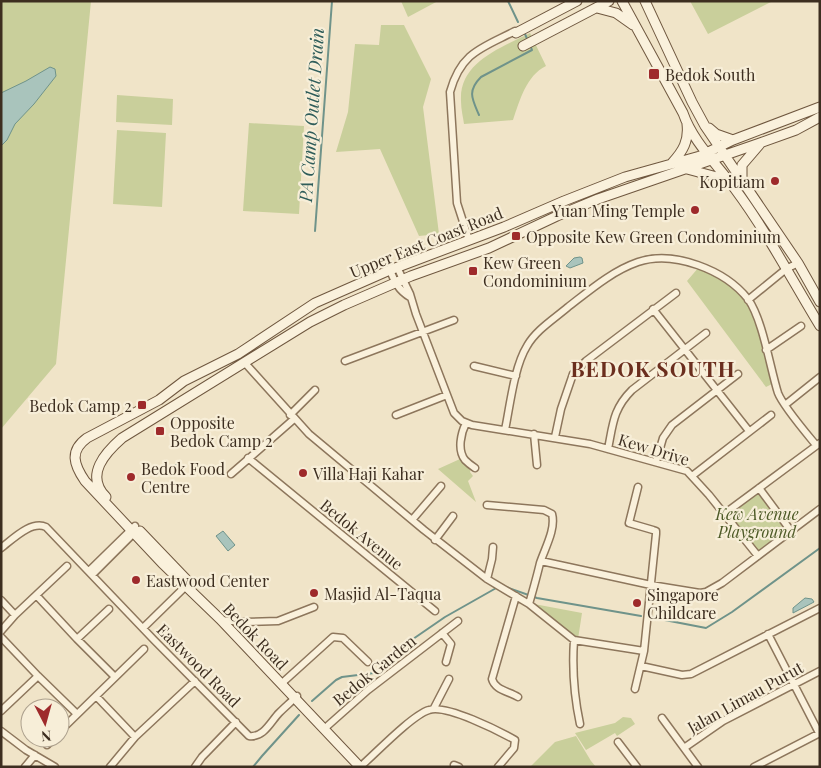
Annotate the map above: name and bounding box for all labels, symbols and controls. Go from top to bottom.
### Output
water label: PA Camp Outlet Drain [293,27,329,204]
place label: Bedok South [665,64,756,85]
marker: Bedok South [647,67,661,81]
place label: Kopitiam [699,171,765,192]
marker: Kopitiam [769,175,781,187]
place label: Yuan Ming Temple [551,200,685,221]
street label: Upper East Coast Road [346,202,506,282]
marker: Yuan Ming Temple [689,204,701,216]
place label: Opposite Kew Green Condominium [526,226,781,247]
marker: Opposite Kew Green Condominium [510,230,522,242]
place label: Kew Green Condominium [483,252,587,291]
marker: Kew Green Condominium [467,265,479,277]
district label: BEDOK SOUTH [571,354,735,382]
place label: Bedok Camp 2 [29,395,132,416]
marker: Bedok Camp 2 [136,399,148,411]
place label: Opposite Bedok Camp 2 [170,412,273,451]
marker: Opposite Bedok Camp 2 [154,425,166,437]
street label: Kew Drive [616,428,692,470]
place label: Bedok Food Centre [141,458,225,497]
place label: Villa Haji Kahar [312,463,424,484]
marker: Villa Haji Kahar [297,467,309,479]
marker: Bedok Food Centre [125,471,137,483]
street label: Bedok Avenue [316,494,408,574]
park label: Kew Avenue Playground [714,503,799,542]
place label: Eastwood Center [146,570,269,591]
marker: Eastwood Center [130,574,142,586]
place label: Masjid Al-Taqua [324,583,441,604]
place label: Singapore Childcare [647,584,719,623]
marker: Masjid Al-Taqua [308,587,320,599]
marker: Singapore Childcare [631,597,643,609]
street label: Bedok Road [219,598,293,674]
street label: Eastwood Road [153,619,245,711]
street label: Bedok Garden [328,630,420,710]
street label: Jalan Limau Purut [683,656,807,738]
north arrow [20,698,70,748]
text: N [40,726,52,746]

